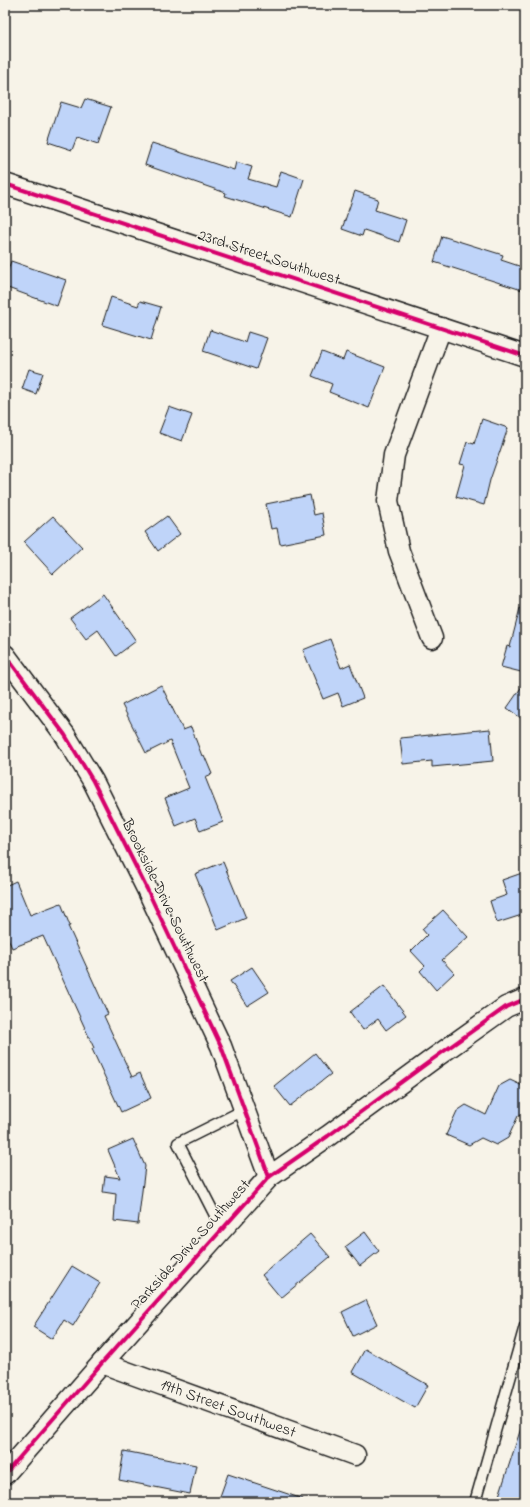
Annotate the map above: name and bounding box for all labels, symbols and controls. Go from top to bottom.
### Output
street label: 23rd Street Southwest [195,224,344,293]
street label: Brookside Drive Southwest [114,814,215,987]
street label: Parkside Drive Southwest [125,1174,257,1316]
street label: 19th Street Southwest [157,1373,300,1445]

